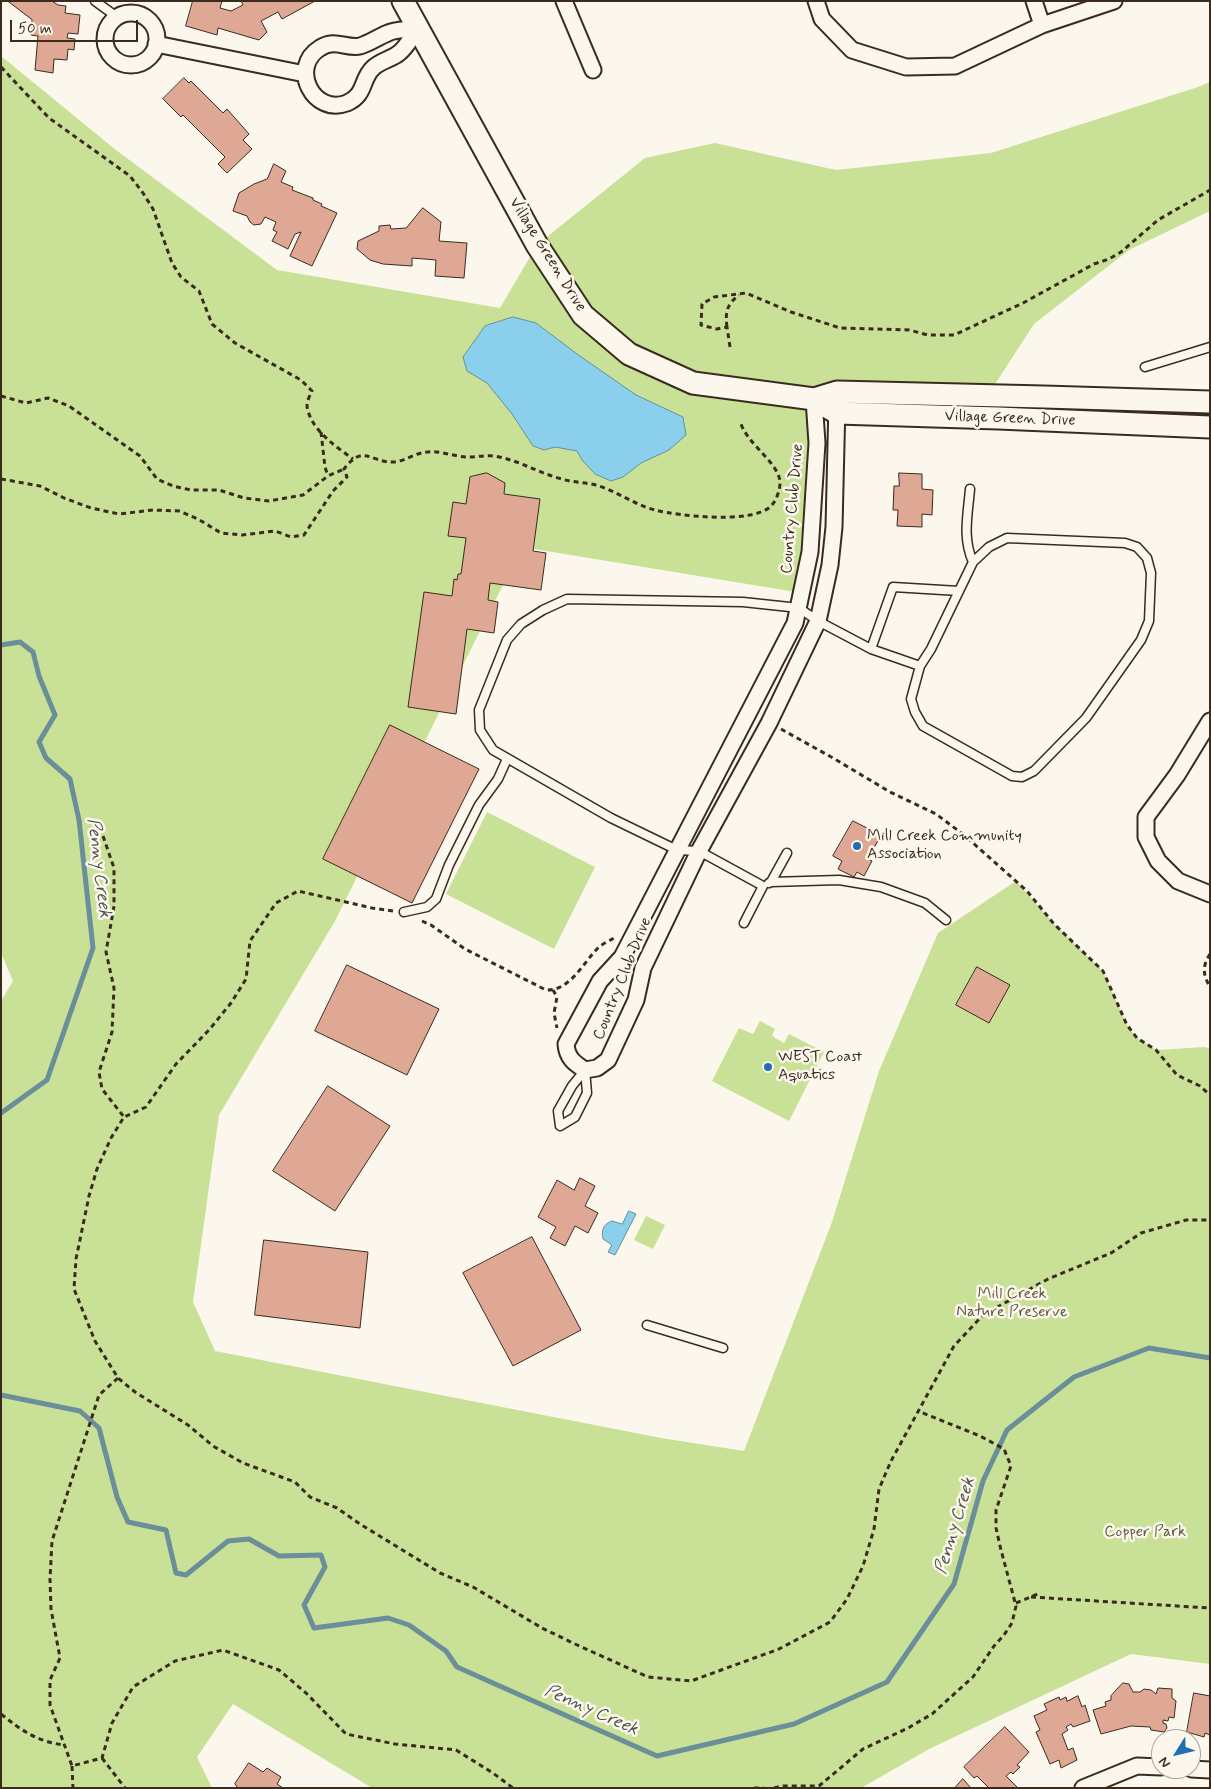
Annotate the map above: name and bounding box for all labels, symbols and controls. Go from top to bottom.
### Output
scale bar [12,10,140,42]
text: 50 m [18,19,52,39]
street label: Village Green Drive [504,194,590,316]
street label: Village Green Drive [944,407,1076,431]
street label: Country Club Drive [778,443,808,575]
water label: Penny Creek [81,817,115,919]
place label: Mill Creek Community Association [867,827,1022,865]
marker: Mill Creek Community Association [851,840,863,852]
street label: Country Club Drive [590,915,656,1043]
place label: WEST Coast Aquatics [778,1048,862,1086]
marker: WEST Coast Aquatics [762,1061,774,1073]
park label: Mill Creek Nature Preserve [956,1285,1068,1323]
water label: Penny Creek [931,1475,981,1577]
park label: Copper Park [1104,1523,1186,1543]
water label: Penny Creek [541,1681,641,1741]
north arrow [1151,1729,1201,1779]
text: N [1155,1753,1175,1771]

